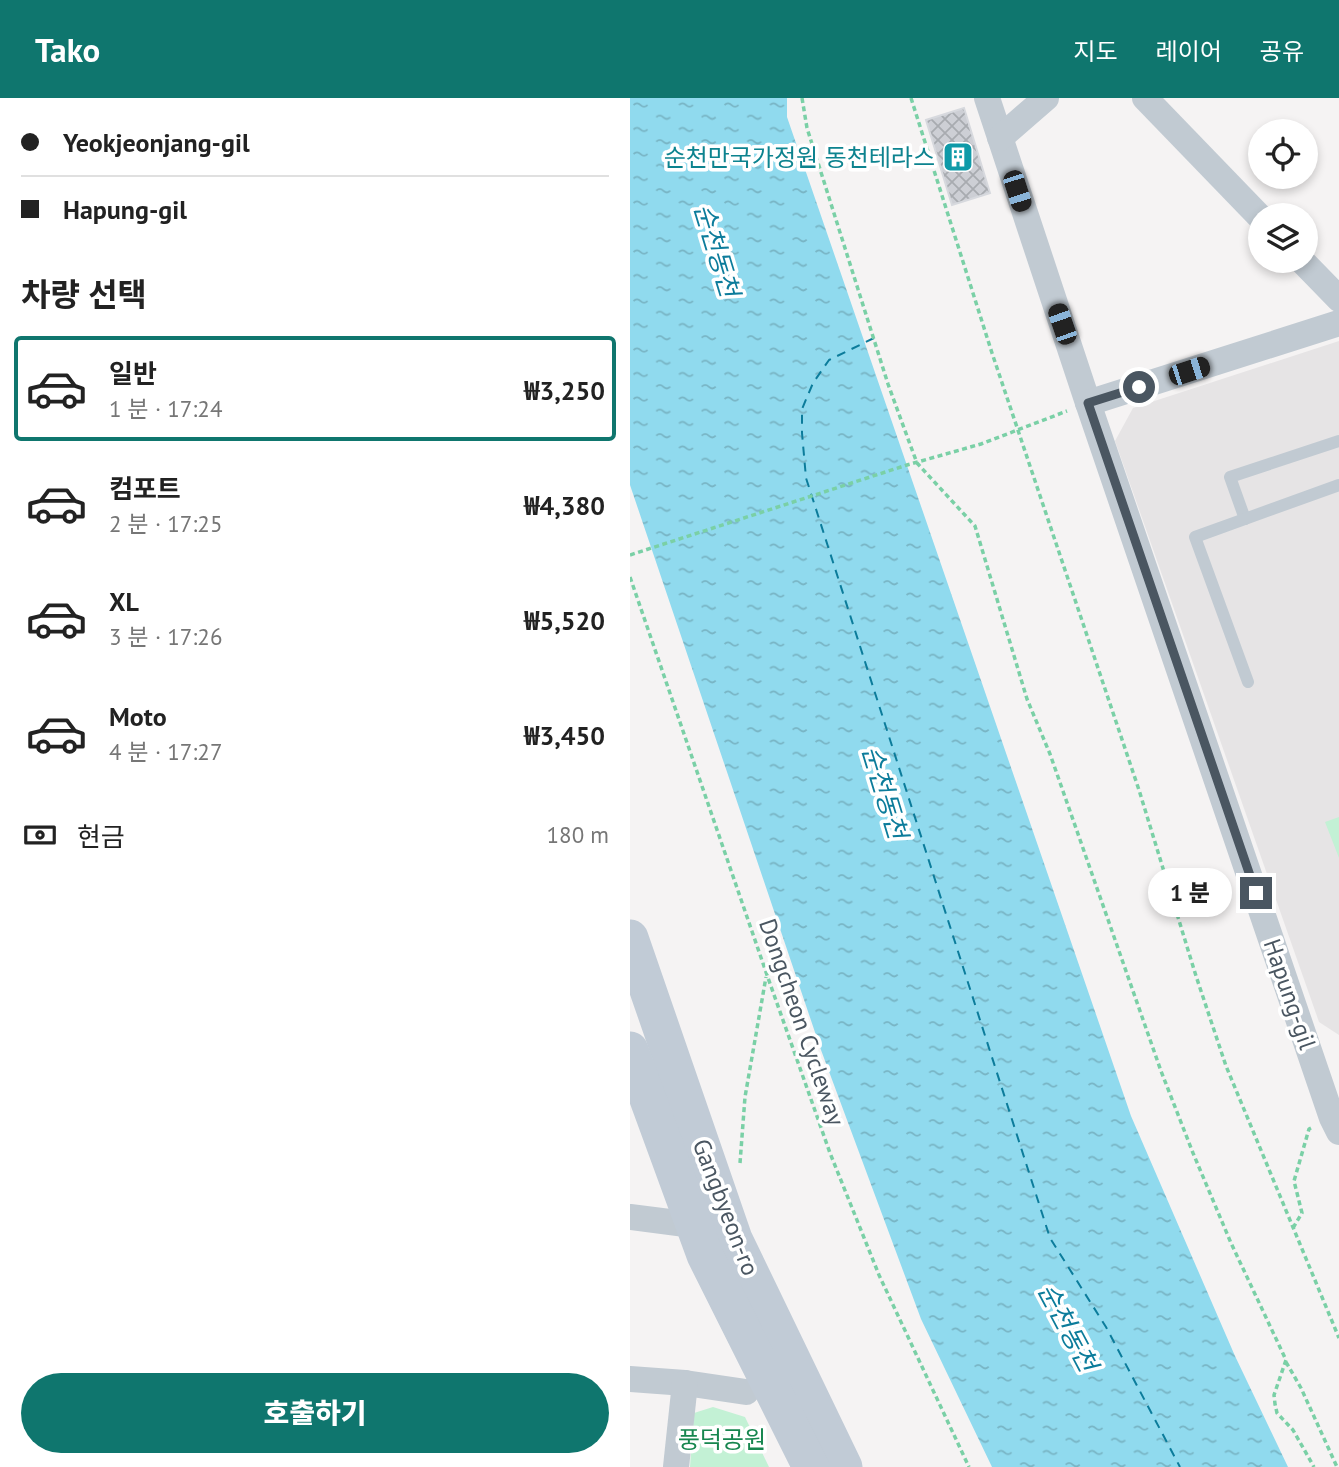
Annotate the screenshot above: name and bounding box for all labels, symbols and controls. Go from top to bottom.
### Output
text: Tako [35,28,100,71]
text: 지도 [1073,36,1118,67]
text: 레이어 [1156,36,1222,67]
text: 공유 [1260,36,1304,67]
map controls [1248,119,1318,273]
button: locate [1248,119,1318,189]
text: Yeokjeonjang-gil [63,126,250,159]
building icon: 순천만국가정원 동천테라스 [941,140,975,174]
place label: 순천만국가정원 동천테라스 [664,142,935,173]
car [1001,168,1034,214]
text: Hapung-gil [63,193,187,226]
water label: 순천동천 [687,199,748,304]
button: layers [1248,203,1318,273]
text: 차량 선택 [21,273,147,315]
car [1046,301,1079,347]
car [1166,355,1213,387]
icon: car [25,357,88,420]
text: 일반 [109,357,157,390]
route start [1123,371,1155,403]
text: ₩3,250 [524,374,605,407]
text: 1 분 · 17:24 [109,394,222,423]
icon: car [25,472,88,535]
text: 컴포트 [109,472,181,505]
text: ₩4,380 [524,489,605,522]
text: 2 분 · 17:25 [109,509,222,538]
text: XL [109,585,139,618]
icon: car [25,587,88,650]
text: ₩5,520 [524,604,605,637]
text: 3 분 · 17:26 [109,622,222,651]
text: Moto [109,700,167,733]
icon: car [25,702,88,765]
text: ₩3,450 [524,719,605,752]
text: 4 분 · 17:27 [109,737,222,766]
water label: 순천동천 [855,741,916,846]
icon: cash [21,816,59,854]
text: 현금 [77,820,125,853]
text: 180 m [547,820,609,849]
callout: 1 분 [1148,868,1232,918]
route end [1240,877,1272,909]
text: 1 분 [1170,878,1210,907]
street label: Dongcheon Cycleway [752,914,852,1130]
street label: Hapung-gil [1257,935,1323,1053]
street label: Gangbyeon-ro [686,1134,766,1280]
water label: 순천동천 [1031,1277,1106,1380]
button: 호출하기 [21,1373,609,1453]
park label: 풍덕공원 [678,1424,766,1455]

